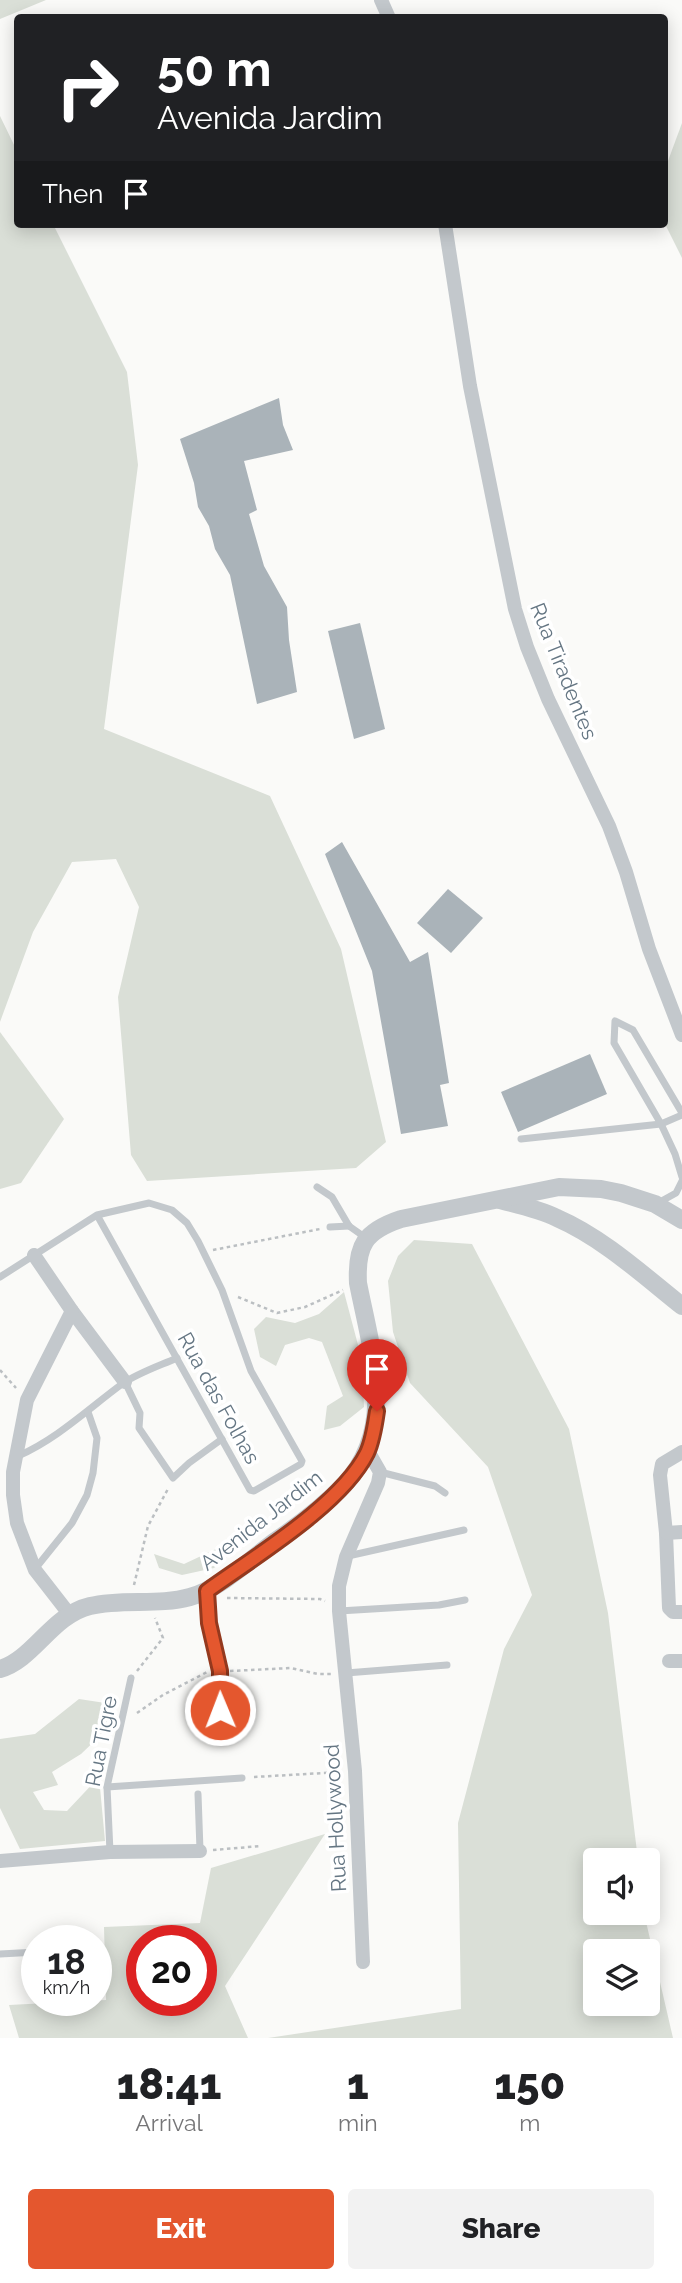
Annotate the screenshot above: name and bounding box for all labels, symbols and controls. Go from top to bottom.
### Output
text: 50 m [157,40,272,97]
icon: right [42,42,133,133]
text: Avenida Jardim [157,99,383,136]
icon: arrive [117,175,155,213]
text: Then [42,179,103,209]
street label: Rua Tiradentes [525,599,603,743]
street label: Rua das Folhas [173,1328,265,1468]
pin [347,1339,407,1411]
icon: arrive [358,1350,396,1388]
street label: Avenida Jardim [195,1465,327,1575]
position arrow [183,1673,257,1747]
street label: Rua Tigre [80,1693,122,1789]
street label: Rua Hollywood [319,1744,351,1892]
map controls [583,1848,660,2016]
button: sound [583,1848,660,1925]
speed limit sign: 20 [126,1925,217,2016]
button: layers [583,1939,660,2016]
text: 18 [47,1941,86,1982]
text: km/h [43,1977,90,1998]
text: 18:41 [117,2060,221,2109]
text: 1 [347,2060,369,2109]
text: 150 [494,2060,565,2109]
text: Arrival [135,2109,203,2136]
text: min [338,2109,378,2136]
text: m [519,2109,540,2136]
button: Exit [28,2189,334,2269]
button: Share [348,2189,654,2269]

